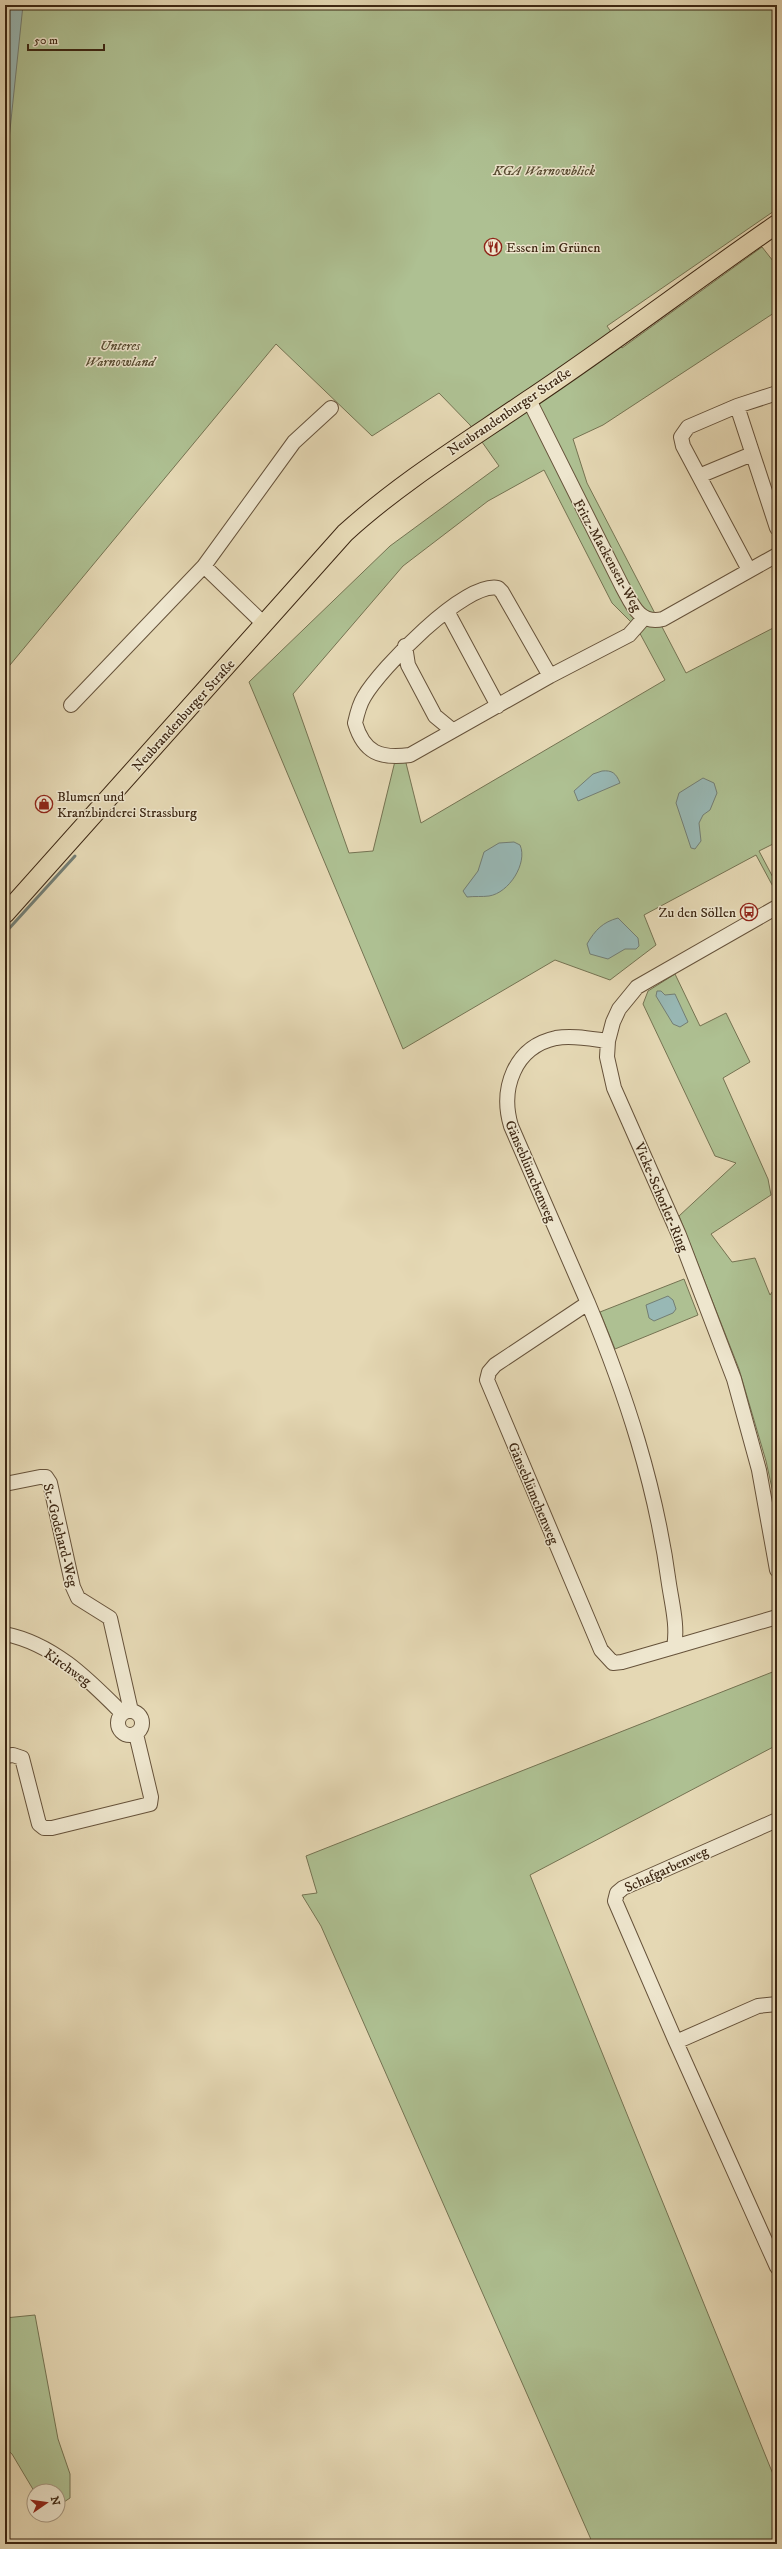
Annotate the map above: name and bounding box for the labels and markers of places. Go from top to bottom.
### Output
restaurant icon: Essen im Grünen [483,237,503,257]
place label: Essen im Grünen [506,239,601,257]
place label: Blumen und Kranzbinderei Strassburg [57,788,197,822]
shop icon: Blumen und Kranzbinderei Strassburg [34,794,54,814]
bus stop icon: Zu den Söllen [739,902,759,922]
place label: Zu den Söllen [659,904,737,922]

